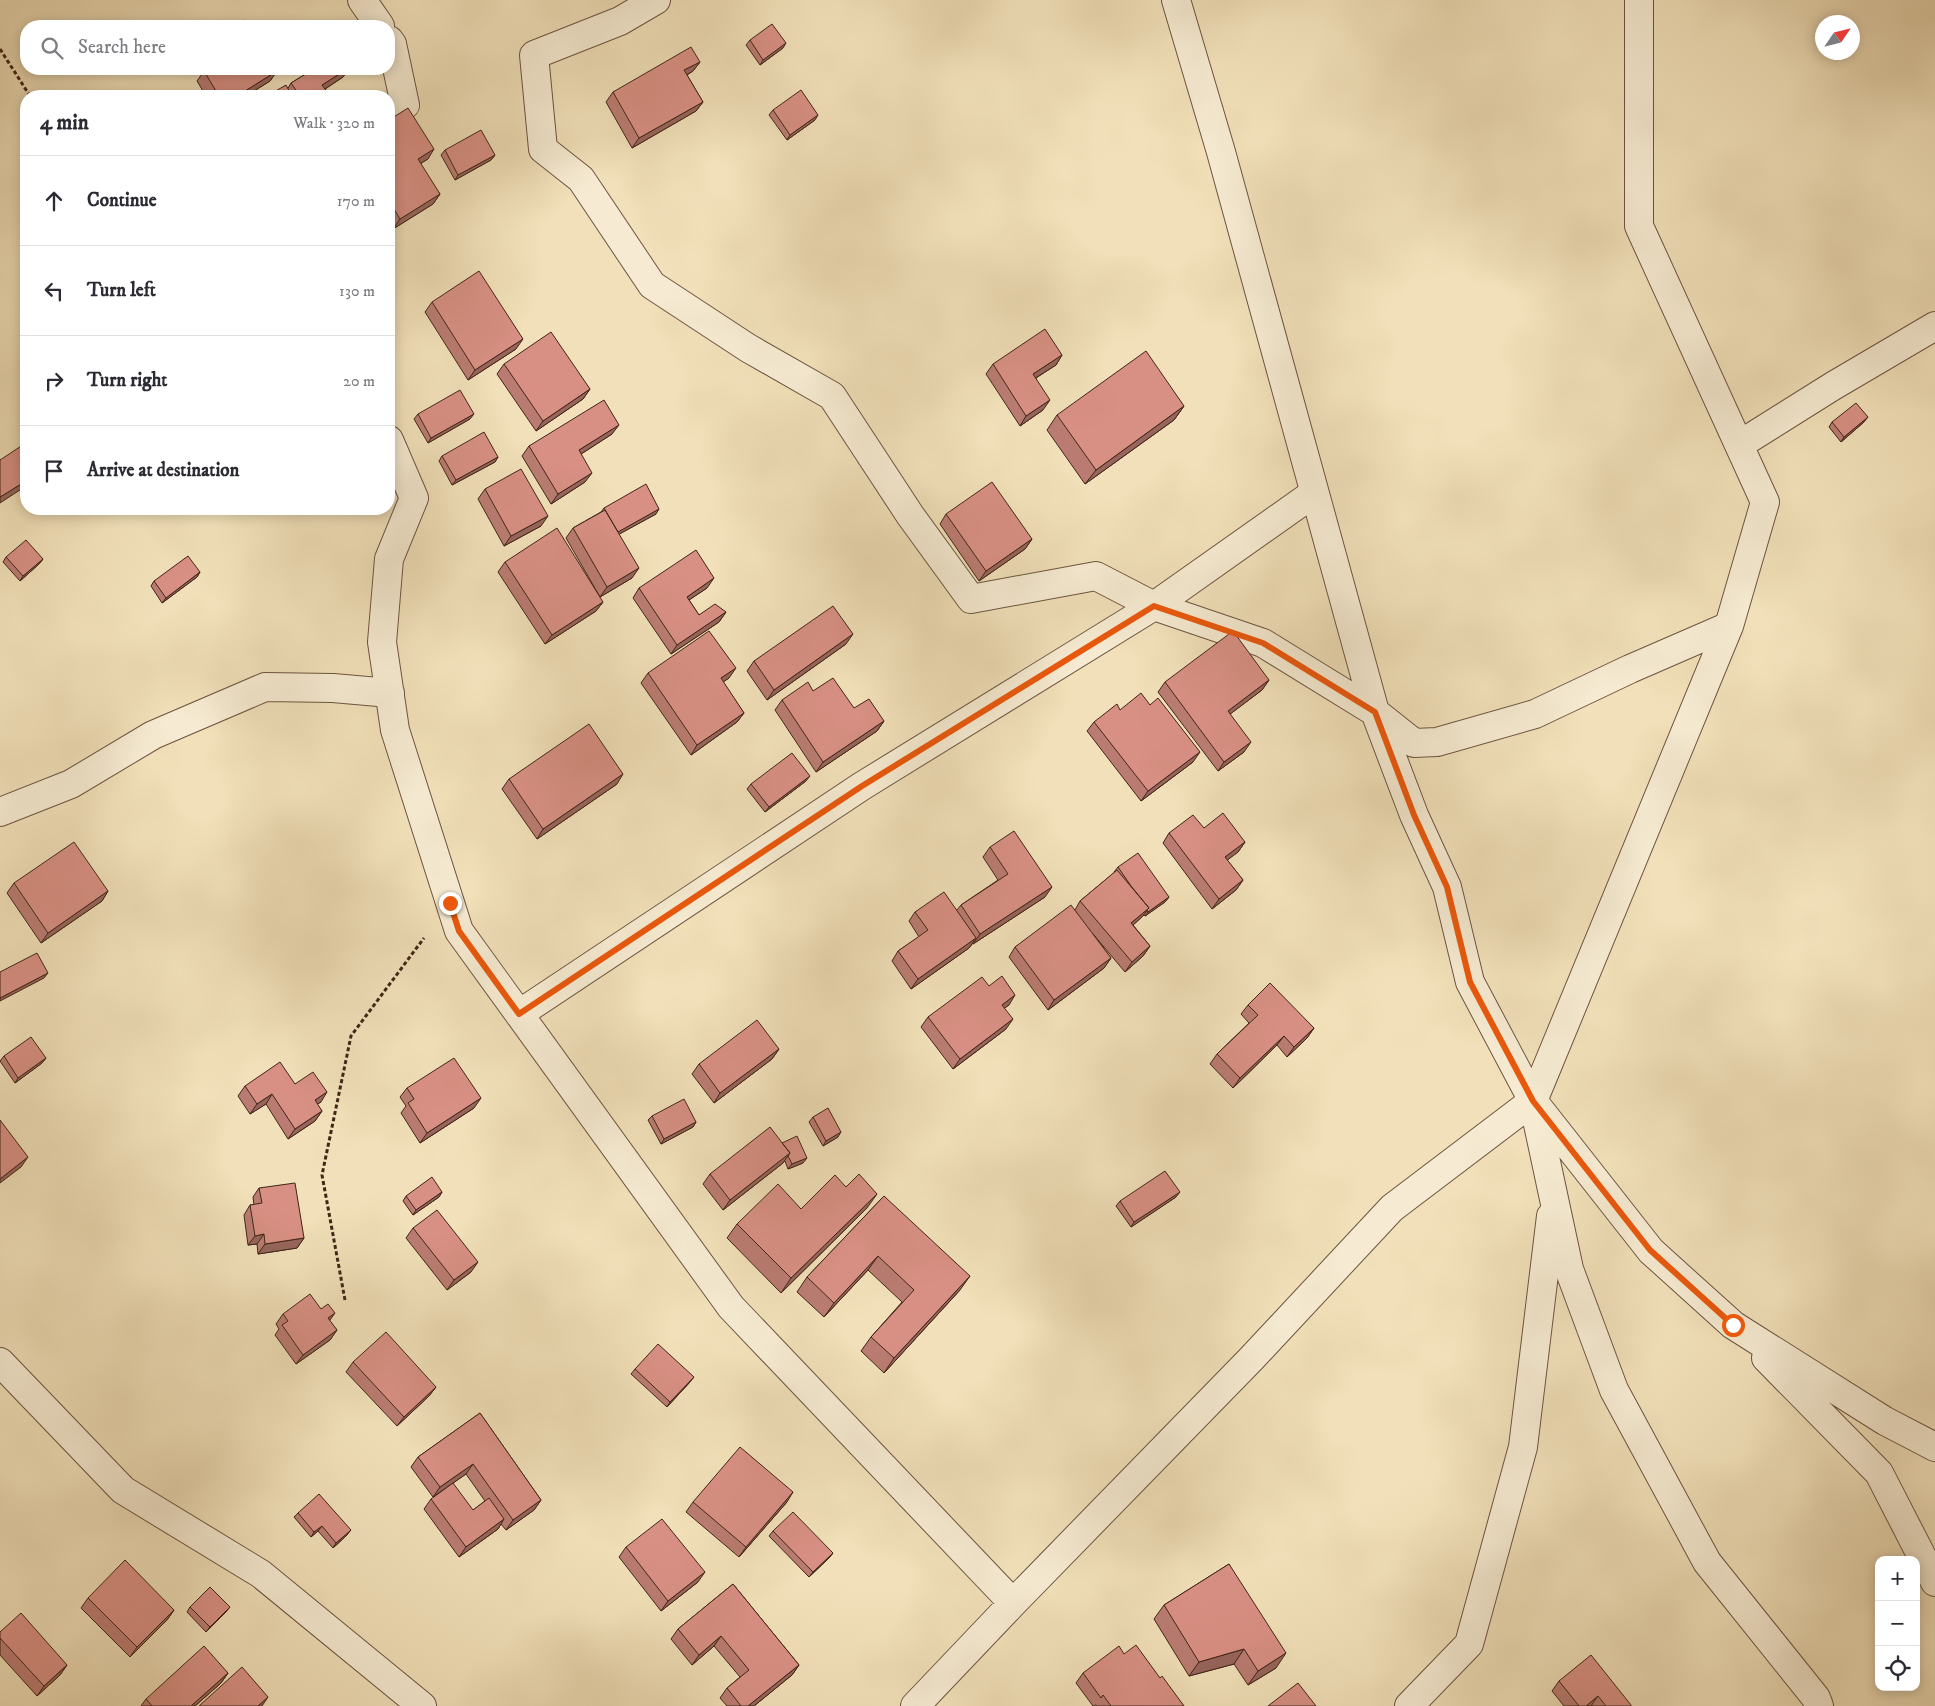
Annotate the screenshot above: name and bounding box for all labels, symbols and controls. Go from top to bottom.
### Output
north arrow [1815,15,1860,60]
search box [20,20,395,75]
icon: search [38,34,66,62]
text: Search here [78,36,166,59]
text: 4 min [40,110,89,136]
text: Walk · 320 m [293,113,375,133]
icon: ahead [40,187,68,215]
text: Continue [87,189,157,212]
text: 170 m [337,191,375,211]
icon: left [40,277,68,305]
text: Turn left [87,279,156,302]
text: 130 m [339,281,375,301]
icon: right [40,367,68,395]
text: Turn right [87,369,167,392]
text: 20 m [343,371,375,391]
icon: arrive [40,457,68,485]
text: Arrive at destination [87,459,239,482]
route end [439,892,462,915]
route start [1722,1314,1745,1337]
map controls [1875,1556,1920,1691]
button: + [1875,1556,1920,1601]
button: − [1875,1601,1920,1646]
button: locate [1875,1646,1920,1691]

